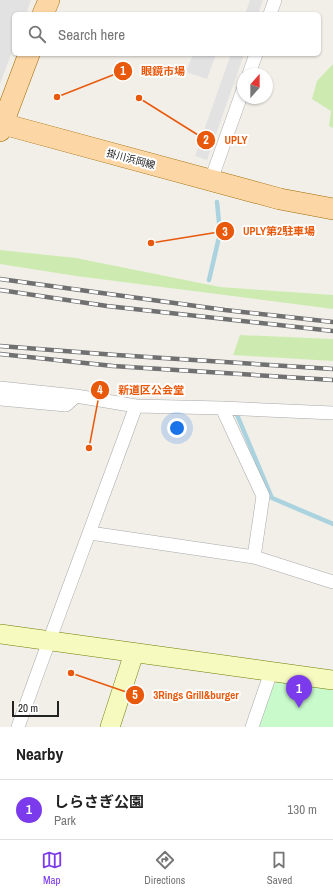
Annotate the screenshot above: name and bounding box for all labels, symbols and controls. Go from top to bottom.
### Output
search box [12,12,321,56]
icon: search [26,23,48,45]
text: Search here [58,24,125,45]
callout: 眼鏡市場 [113,59,193,82]
text: 1 [120,63,126,79]
text: 眼鏡市場 [141,64,185,78]
north arrow [237,68,273,104]
callout: UPLY [196,129,255,152]
text: 2 [203,132,209,148]
text: UPLY [224,133,249,147]
street label: 掛川浜岡線 [105,146,157,172]
callout: UPLY第2駐車場 [215,220,323,243]
text: 3 [222,224,228,240]
text: UPLY第2駐車場 [243,224,315,238]
callout: 新道区公会堂 [90,378,192,401]
text: 4 [97,382,103,398]
text: 新道区公会堂 [118,383,184,397]
your location [167,418,187,438]
pin: 1 [286,675,312,708]
callout: 3Rings Grill&burger [125,684,247,707]
text: 5 [132,687,138,703]
text: 3Rings Grill&burger [153,688,239,702]
scale bar [12,699,59,718]
text: 20 m [18,701,38,715]
text: Nearby [16,742,63,765]
text: しらさぎ公園 [54,791,144,812]
text: 1 [26,801,32,818]
text: 130 m [287,801,317,818]
text: Park [54,812,76,829]
tab: Map [41,849,63,887]
tab: Directions [144,849,185,887]
tab: Saved [267,849,292,887]

